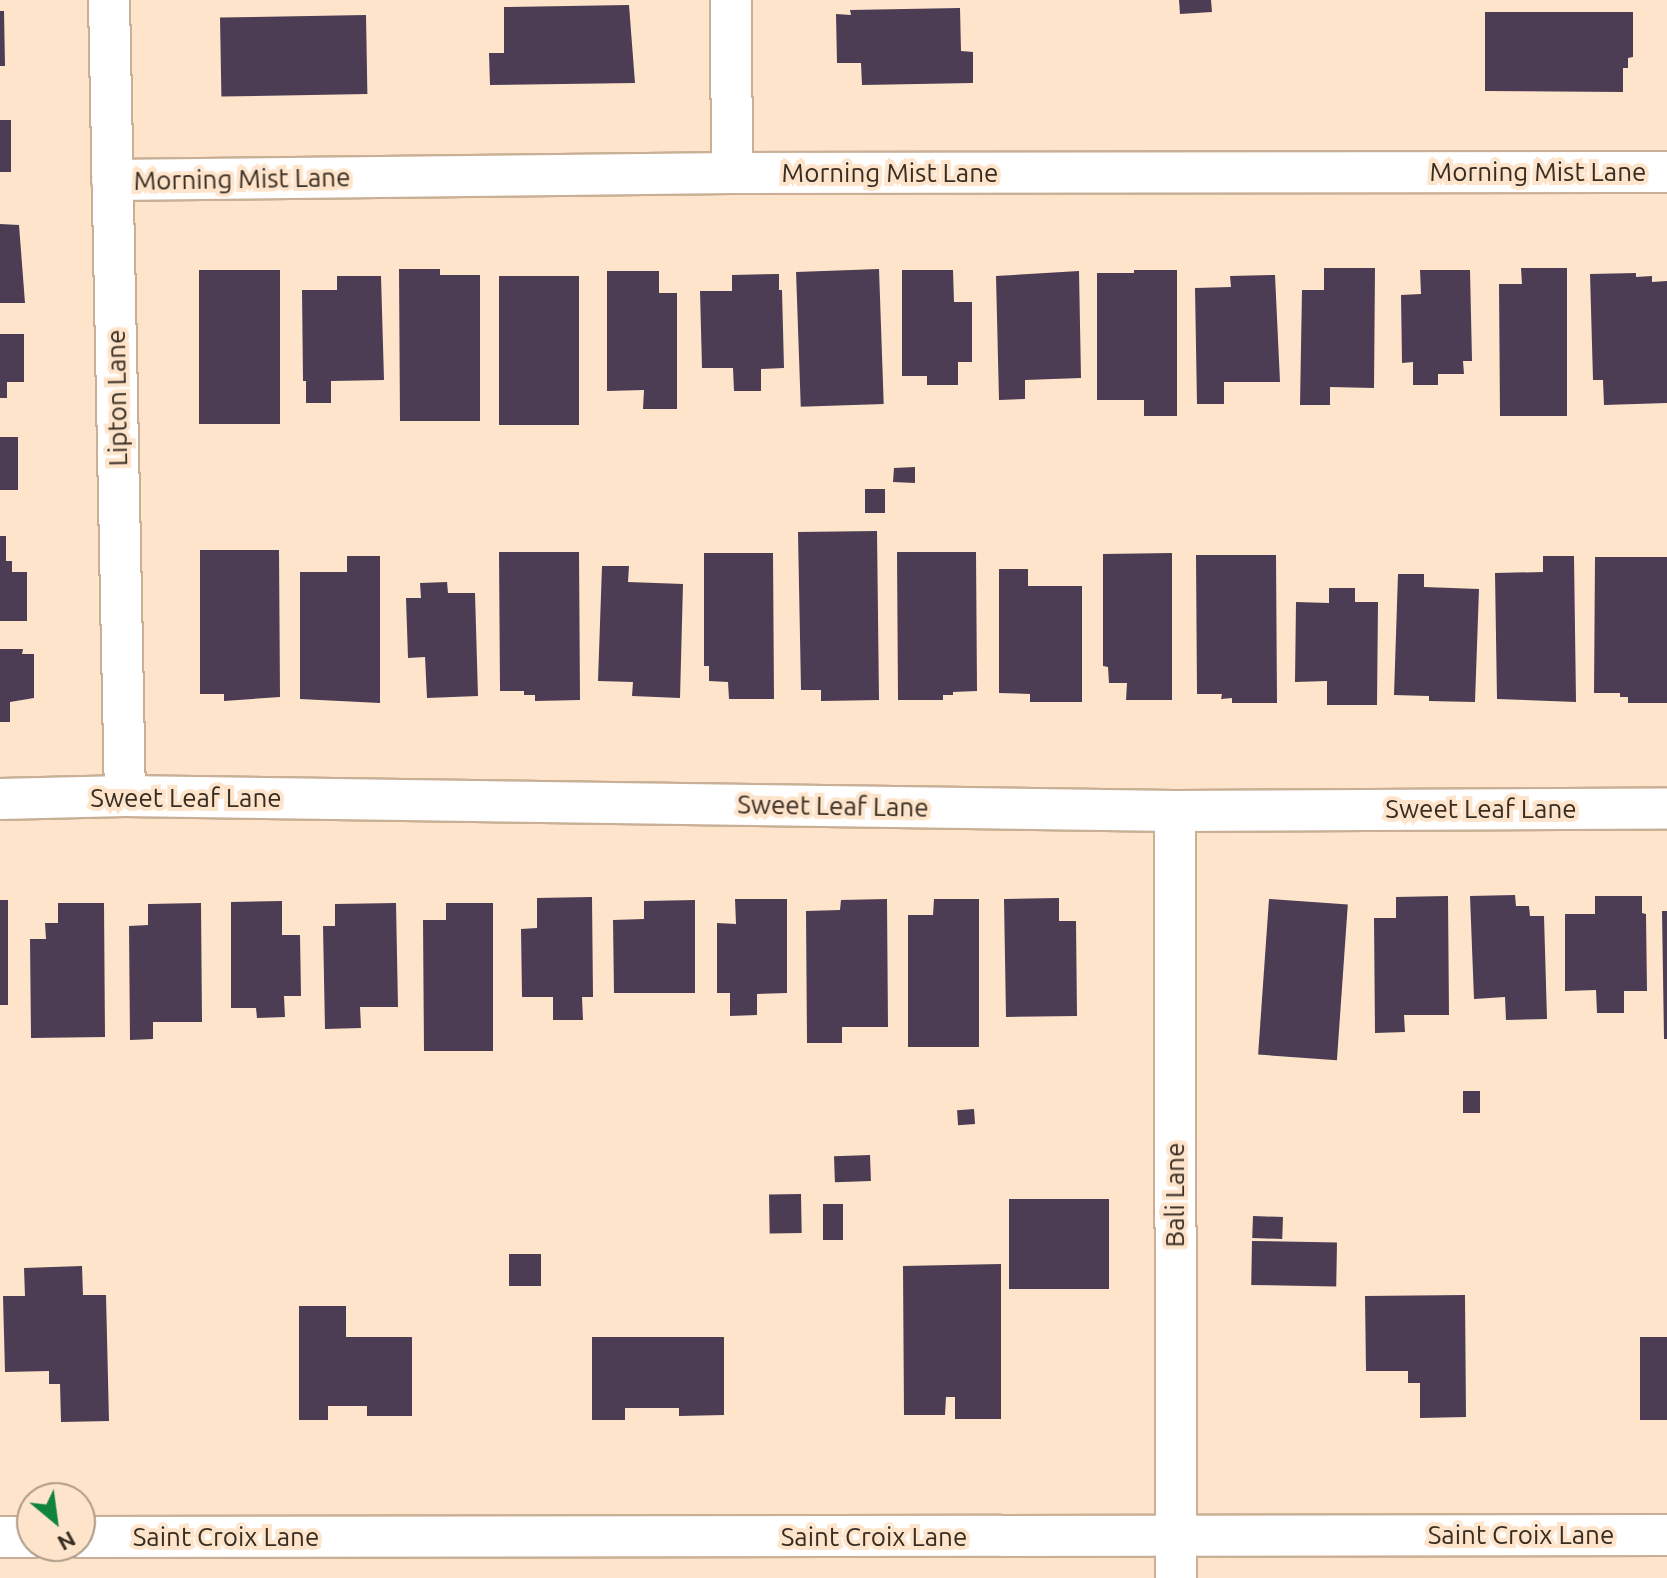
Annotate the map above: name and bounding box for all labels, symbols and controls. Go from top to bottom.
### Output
street label: Morning Mist Lane [1430,156,1646,188]
street label: Morning Mist Lane [782,157,998,189]
street label: Morning Mist Lane [133,162,351,196]
street label: Lipton Lane [100,329,134,467]
street label: Sweet Leaf Lane [90,782,282,814]
street label: Sweet Leaf Lane [737,789,929,823]
street label: Sweet Leaf Lane [1385,793,1577,825]
street label: Bali Lane [1159,1143,1191,1247]
north arrow [16,1482,96,1562]
street label: Saint Croix Lane [1428,1519,1614,1551]
street label: Saint Croix Lane [133,1521,319,1553]
street label: Saint Croix Lane [781,1521,967,1553]
text: N [54,1527,80,1557]

